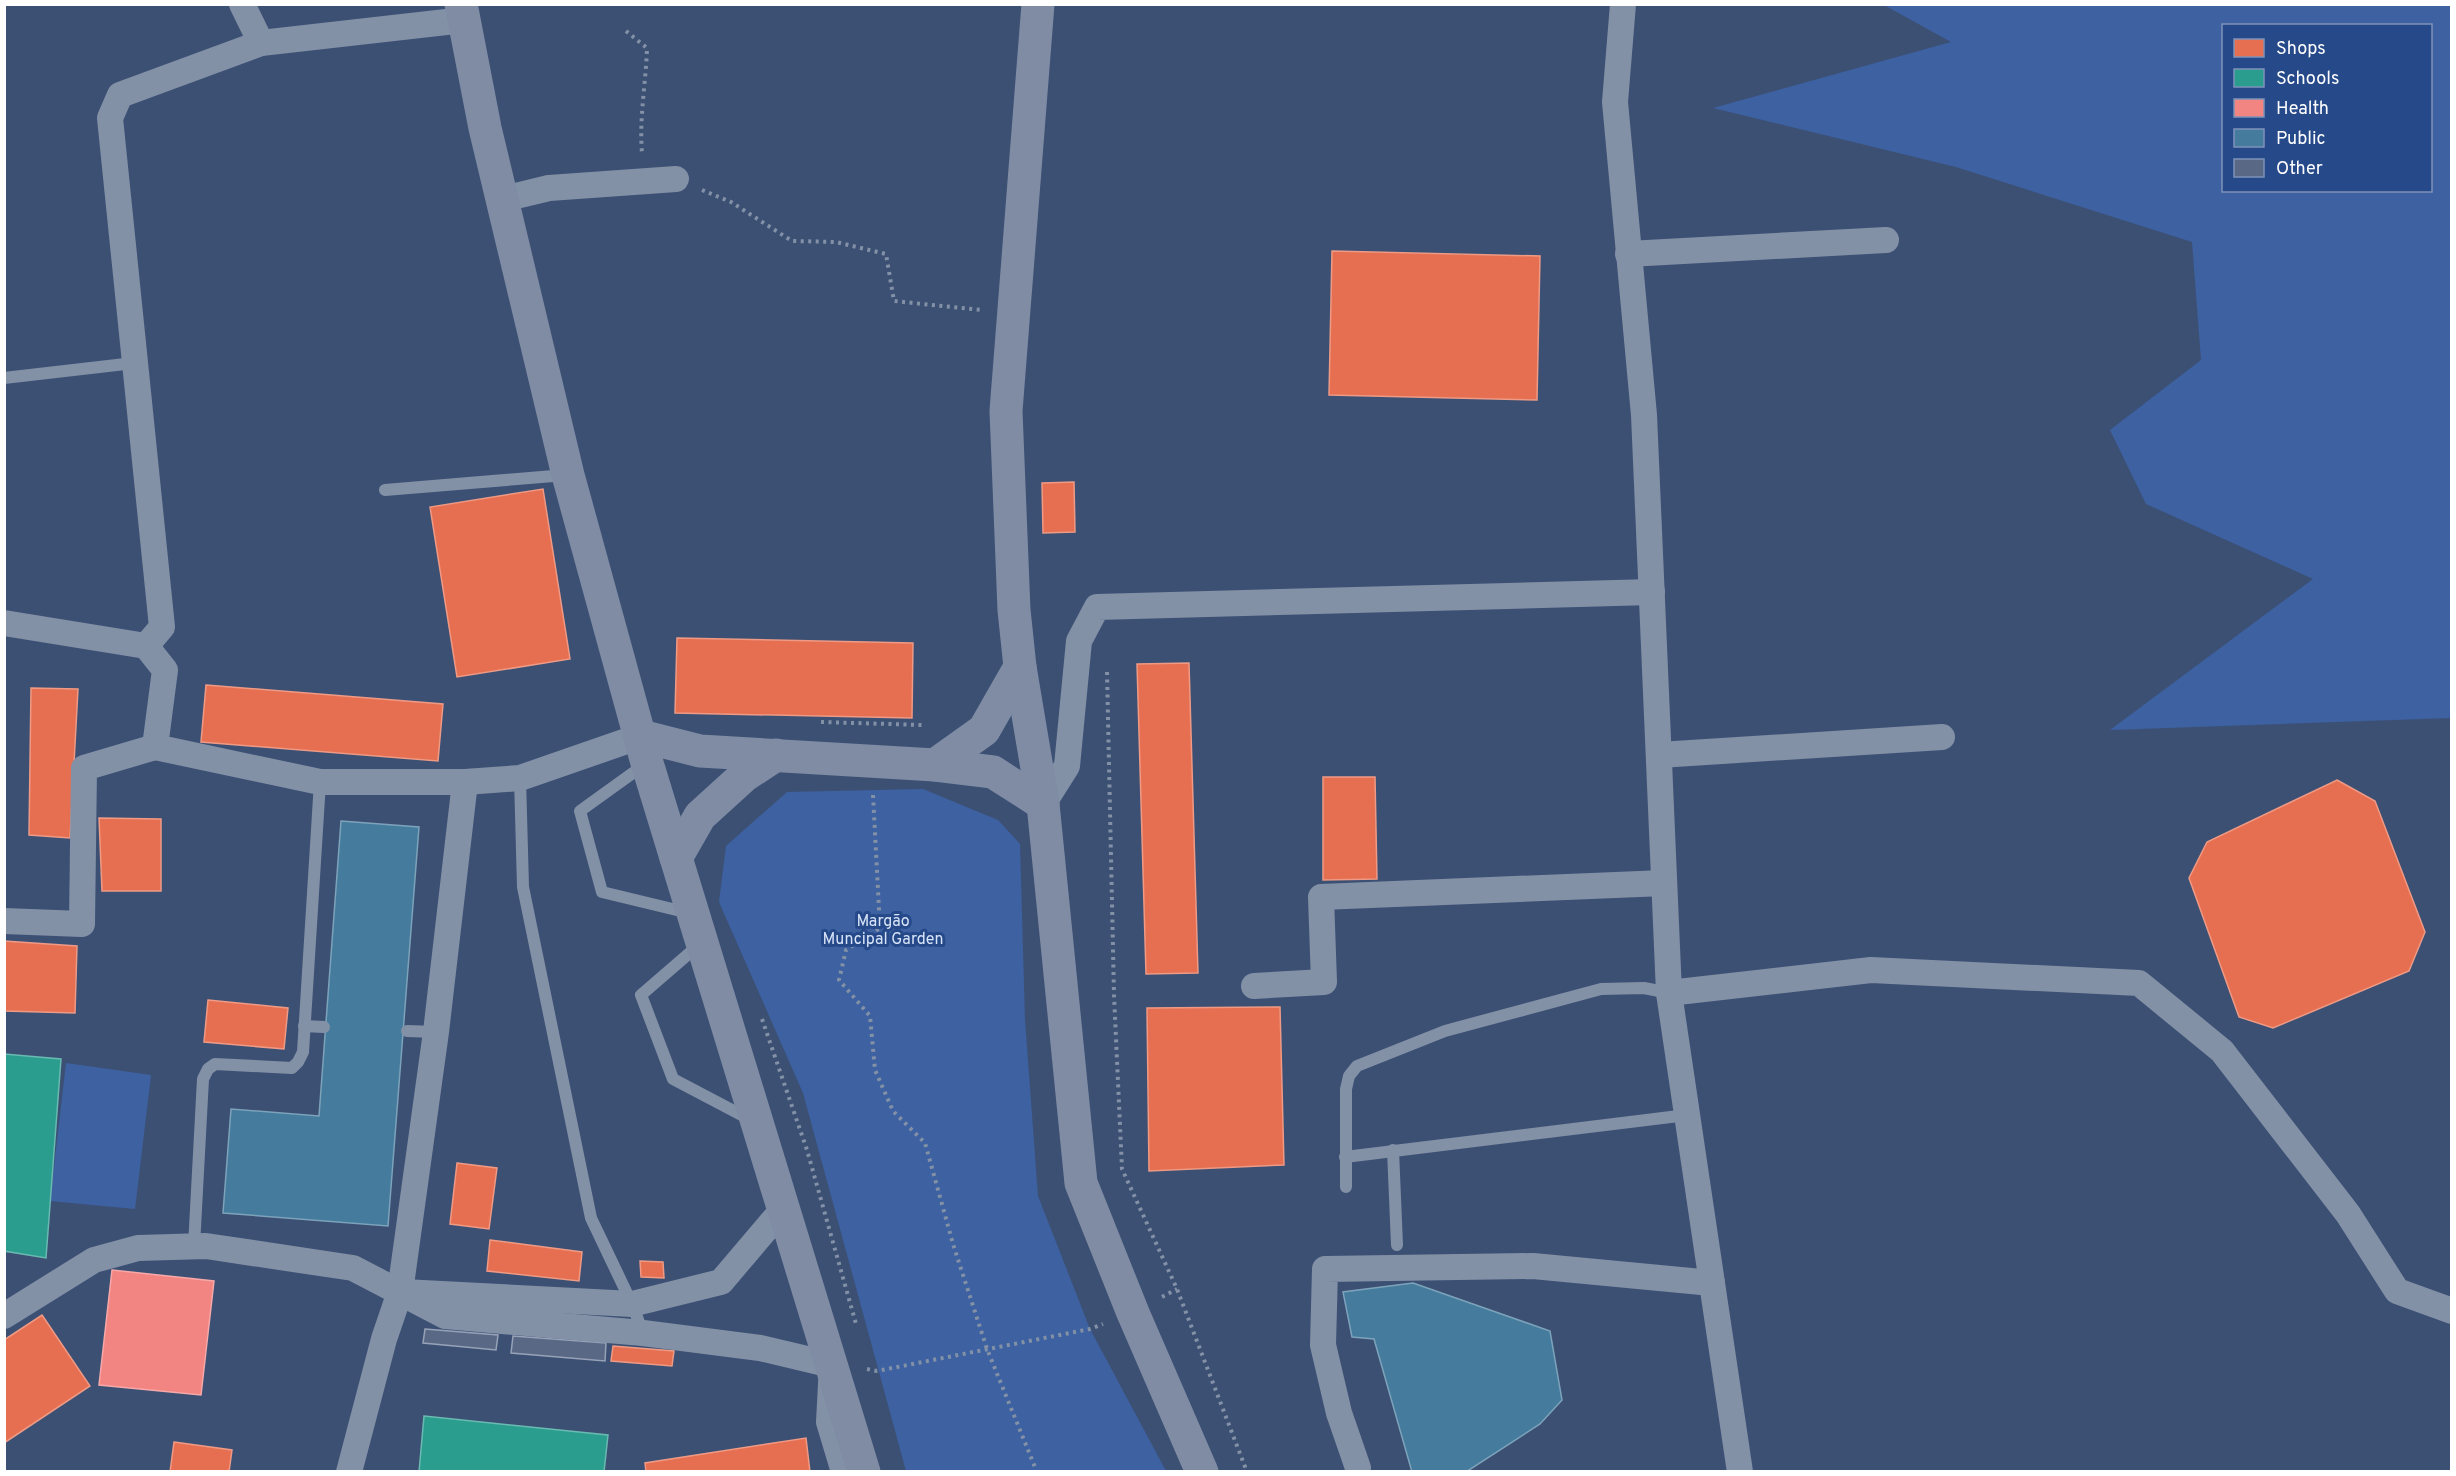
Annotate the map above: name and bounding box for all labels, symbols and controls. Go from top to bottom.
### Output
legend [2222,24,2432,192]
text: Shops [2276,38,2326,61]
text: Schools [2276,68,2339,91]
text: Health [2276,98,2329,121]
text: Public [2276,128,2326,151]
text: Other [2276,158,2323,181]
park label: Margão Muncipal Garden [822,912,944,950]

